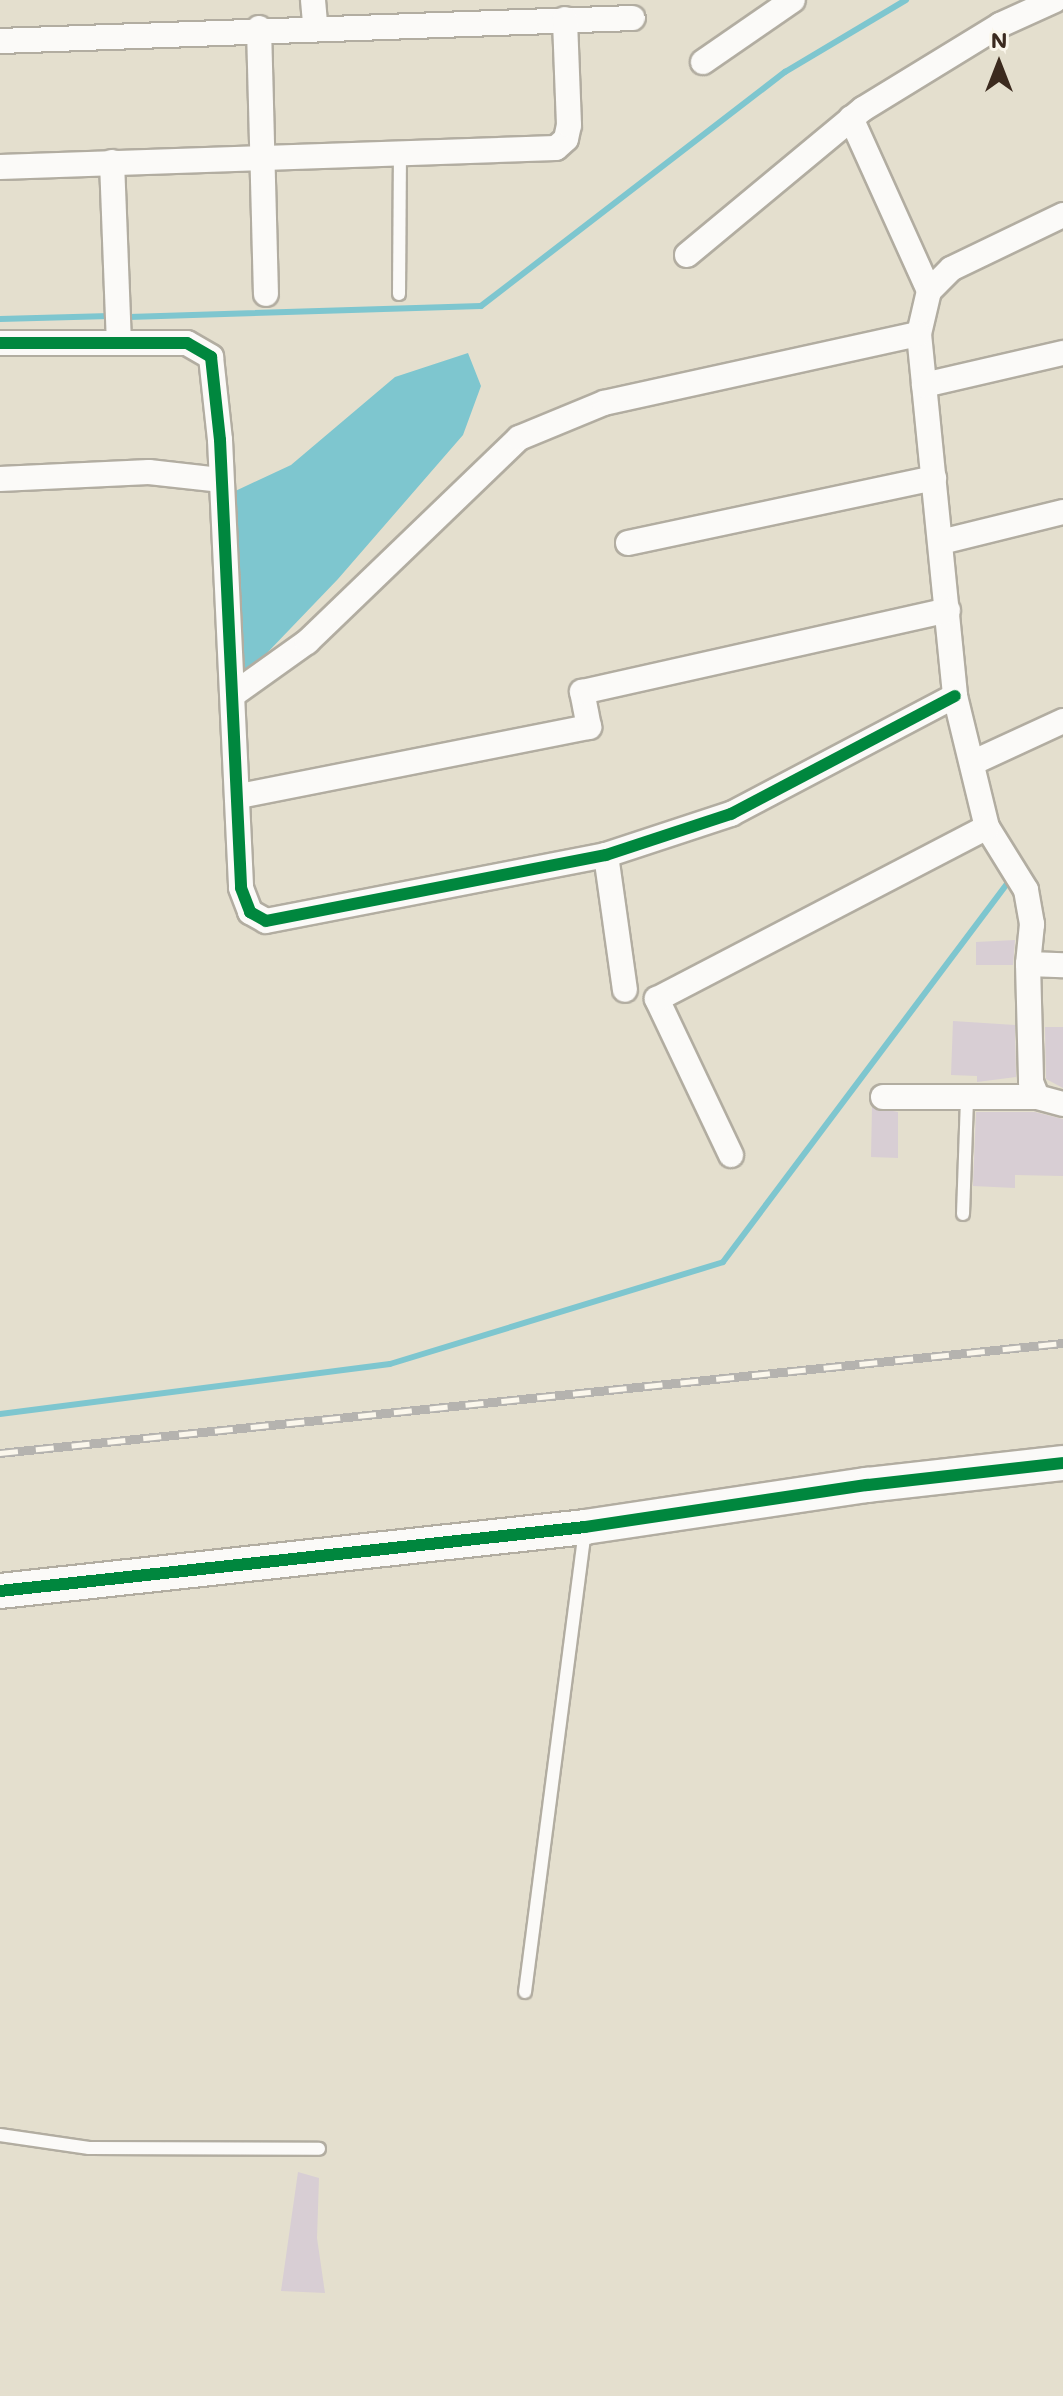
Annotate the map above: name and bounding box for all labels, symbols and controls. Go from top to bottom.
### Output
north arrow [959,24,1039,104]
text: N [991,25,1007,54]

